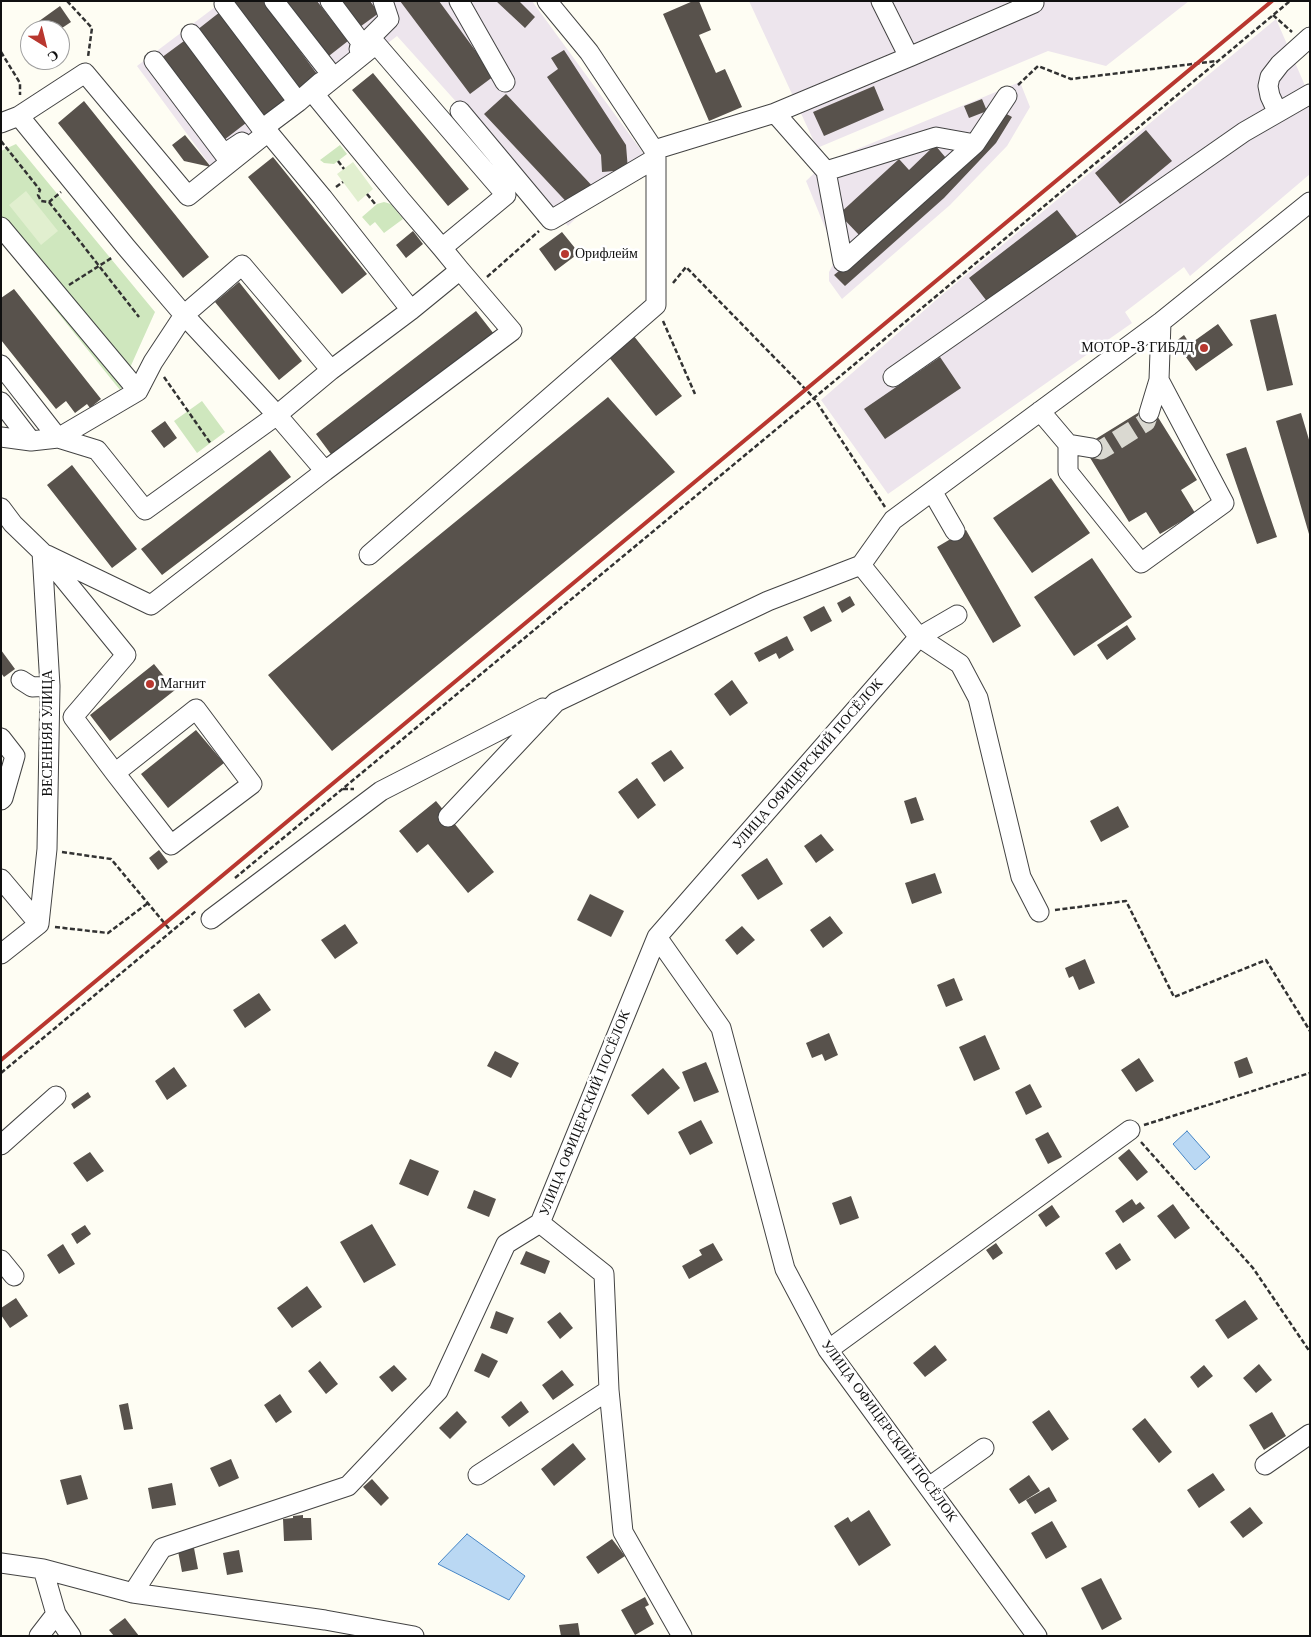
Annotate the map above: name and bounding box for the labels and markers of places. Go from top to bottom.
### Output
place label: Орифлейм [575,246,638,262]
marker: Орифлейм [559,248,571,260]
place label: МОТОР-3 ГИБДД [1081,340,1194,356]
marker: МОТОР-3 ГИБДД [1198,342,1210,354]
place label: Магнит [160,676,206,692]
marker: Магнит [144,678,156,690]

